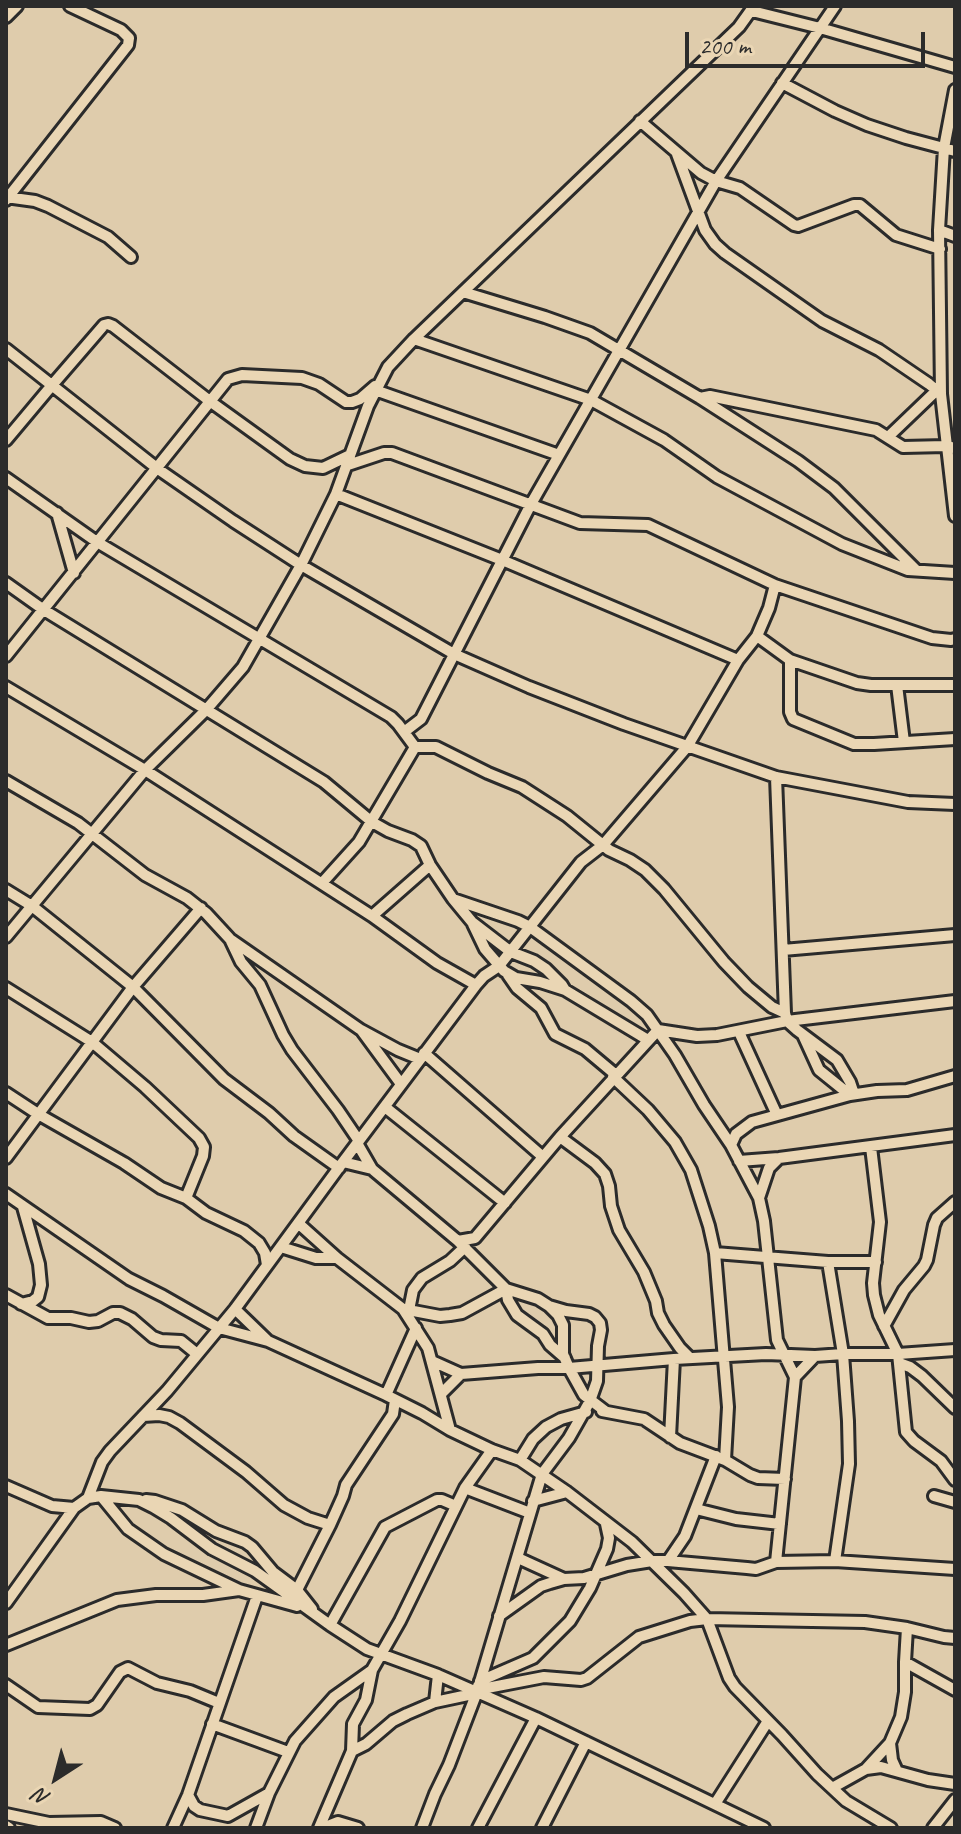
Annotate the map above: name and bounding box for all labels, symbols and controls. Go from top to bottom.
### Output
scale bar [689,16,929,66]
text: 200 m [699,31,751,61]
north arrow [16,1738,96,1818]
text: N [28,1782,56,1813]

